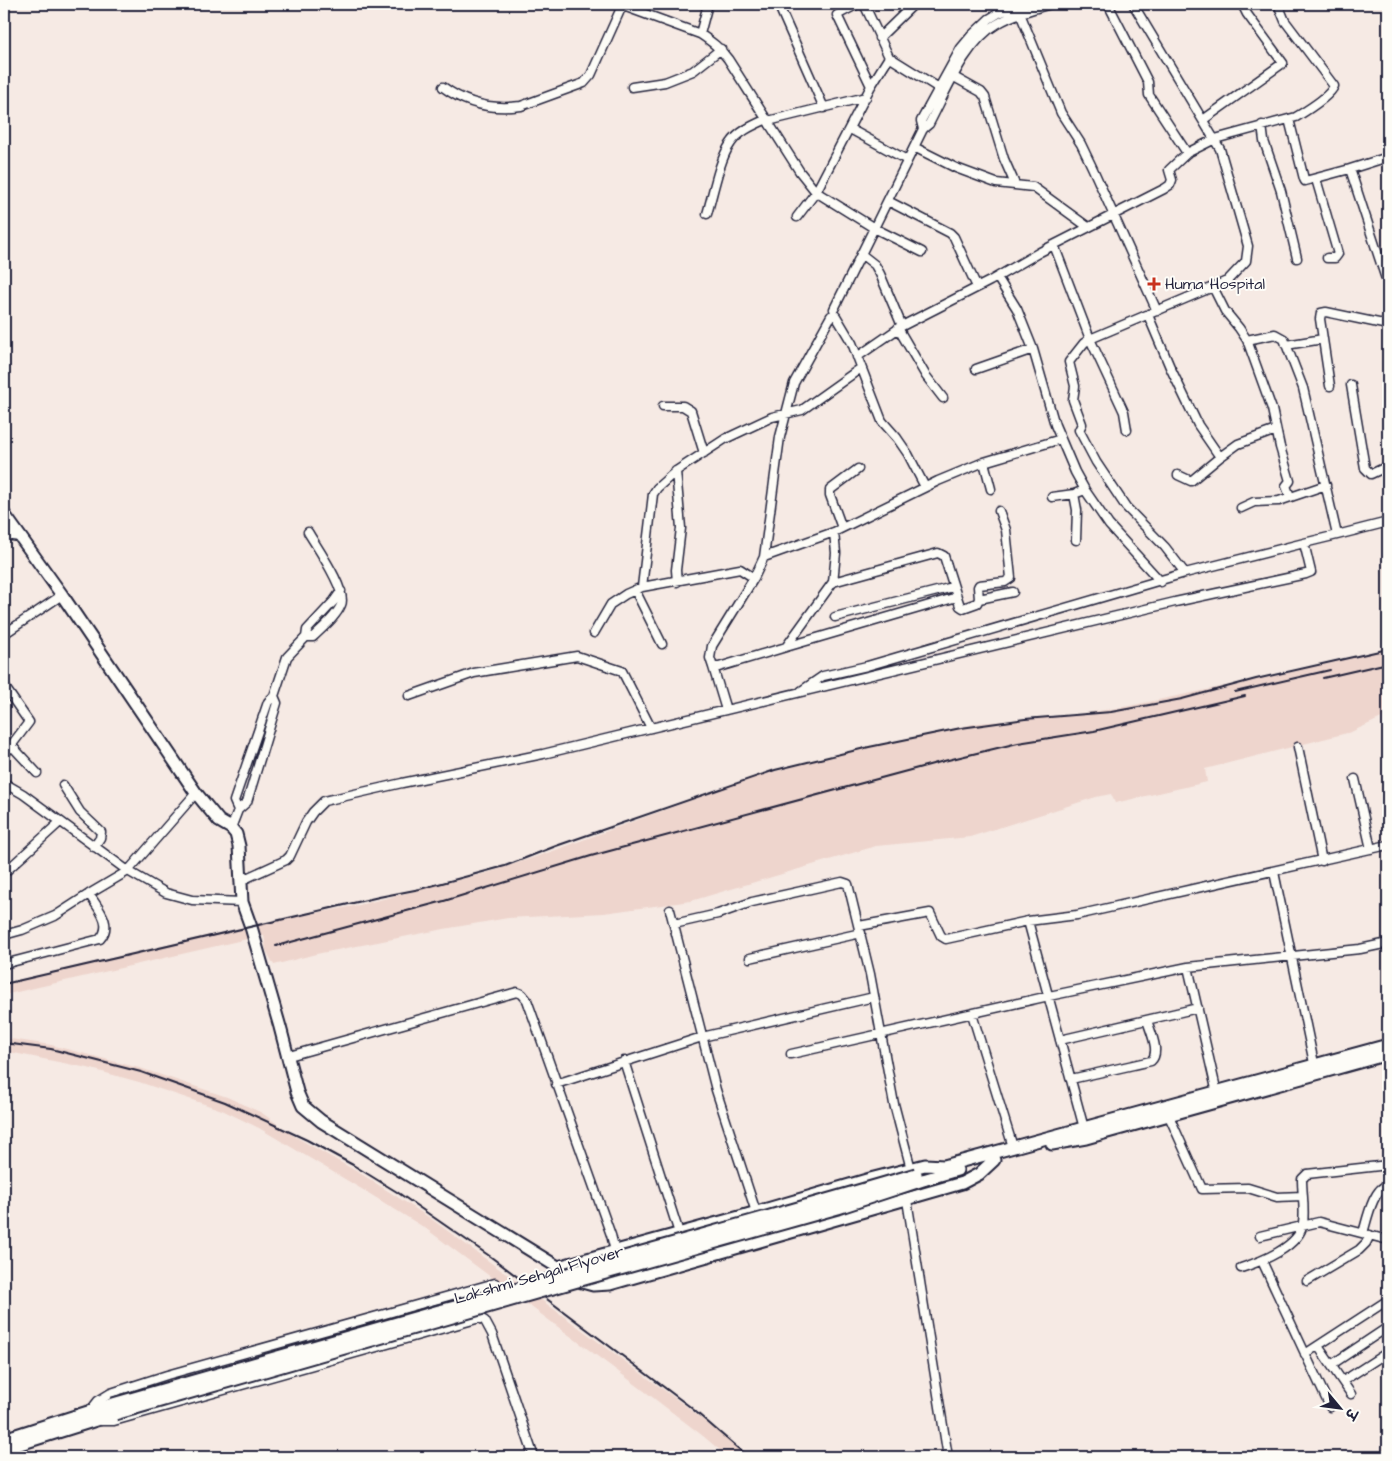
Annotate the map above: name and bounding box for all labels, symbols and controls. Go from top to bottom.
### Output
place label: Huma Hospital [1165,273,1265,295]
marker: Huma Hospital [1147,277,1161,291]
street label: Lakshmi Sehgal Flyover [452,1240,627,1311]
north arrow [1314,1384,1364,1434]
text: उ [1339,1403,1362,1424]

